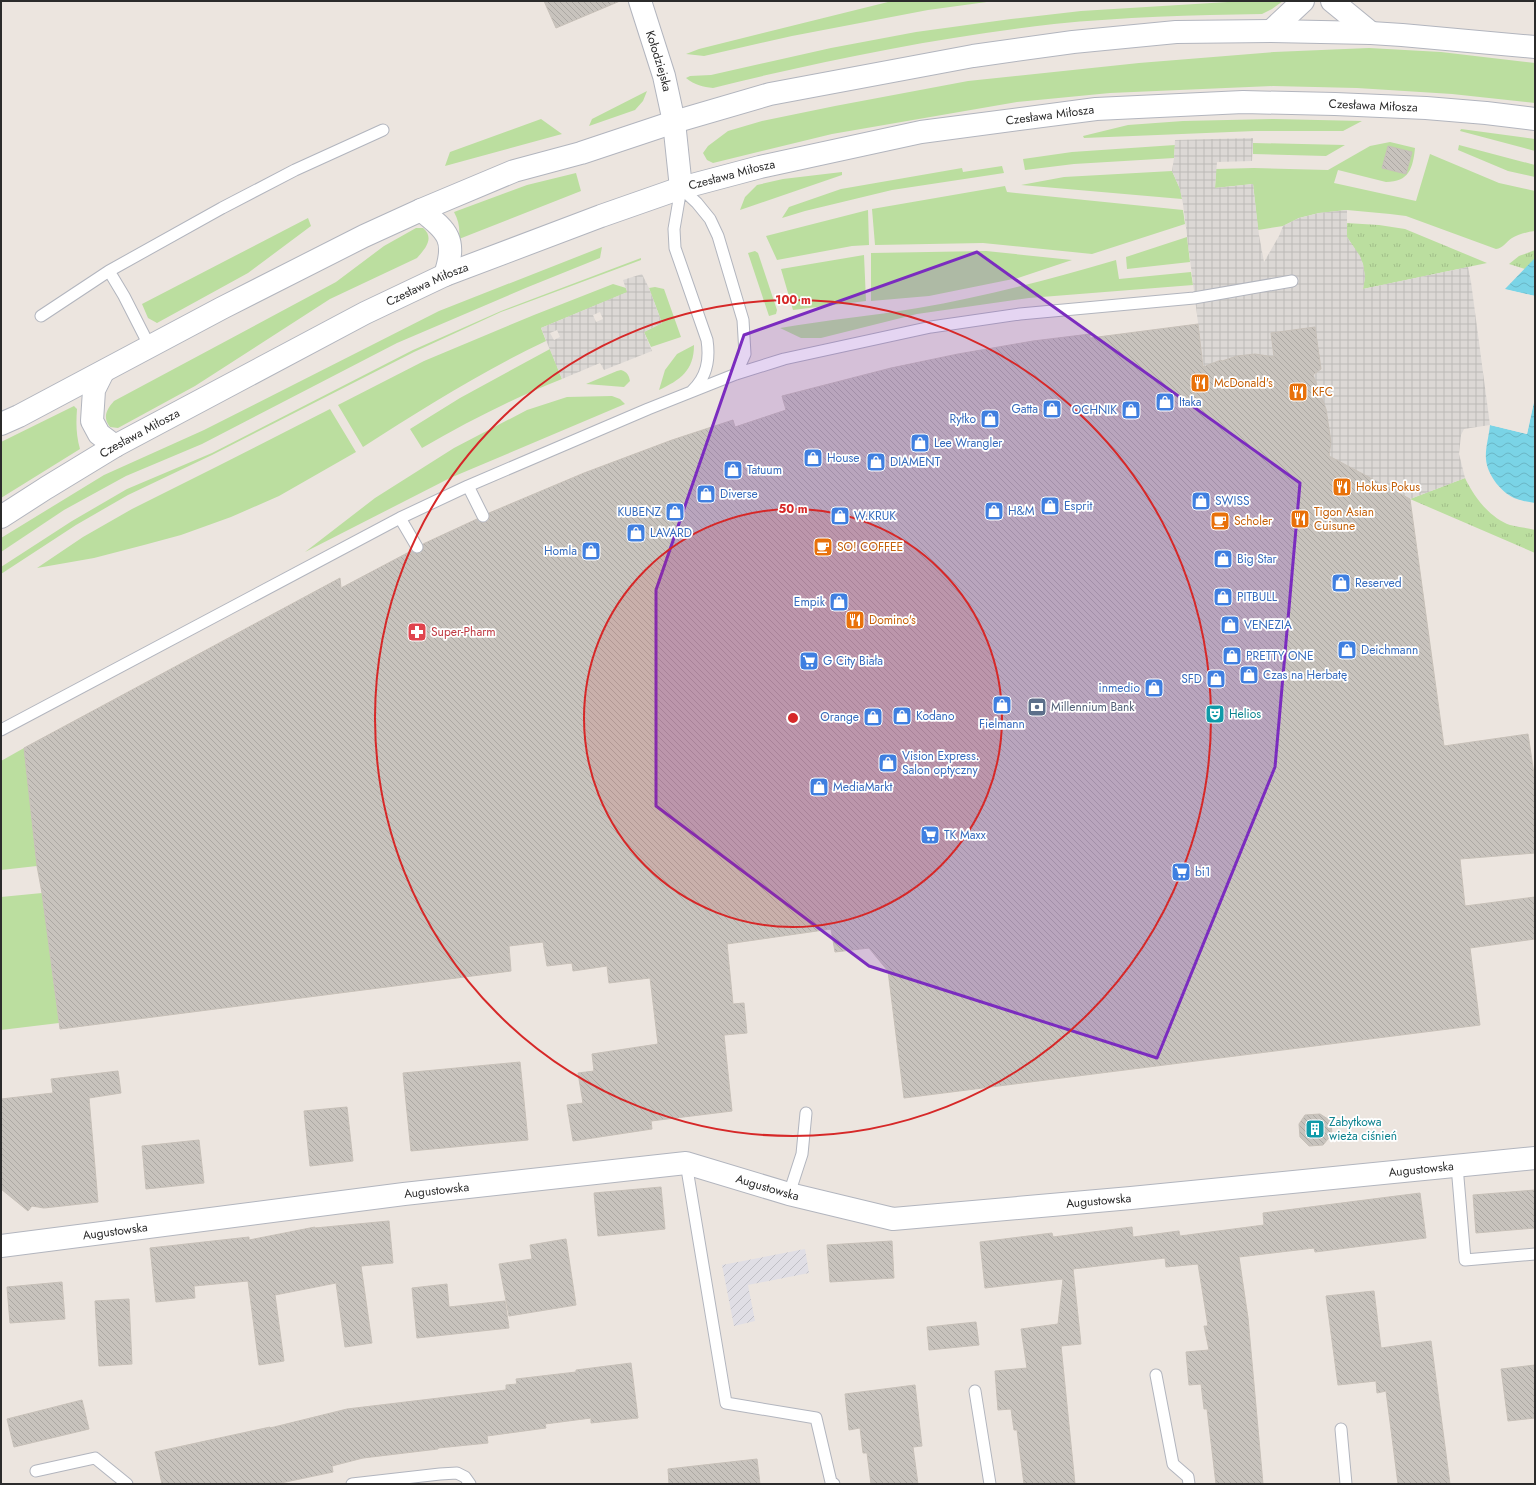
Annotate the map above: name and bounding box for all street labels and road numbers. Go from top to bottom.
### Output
street label: Kołodziejska [641,28,676,93]
street label: Czesława Miłosza [1329,95,1418,117]
street label: Czesława Miłosza [1004,100,1095,130]
street label: Czesława Miłosza [686,155,777,195]
street label: Czesława Miłosza [383,258,471,311]
street label: Czesława Miłosza [96,404,183,462]
street label: Augustowska [1388,1157,1455,1181]
street label: Augustowska [733,1169,801,1205]
street label: Augustowska [403,1178,470,1203]
street label: Augustowska [1065,1189,1132,1213]
street label: Augustowska [81,1218,149,1244]

